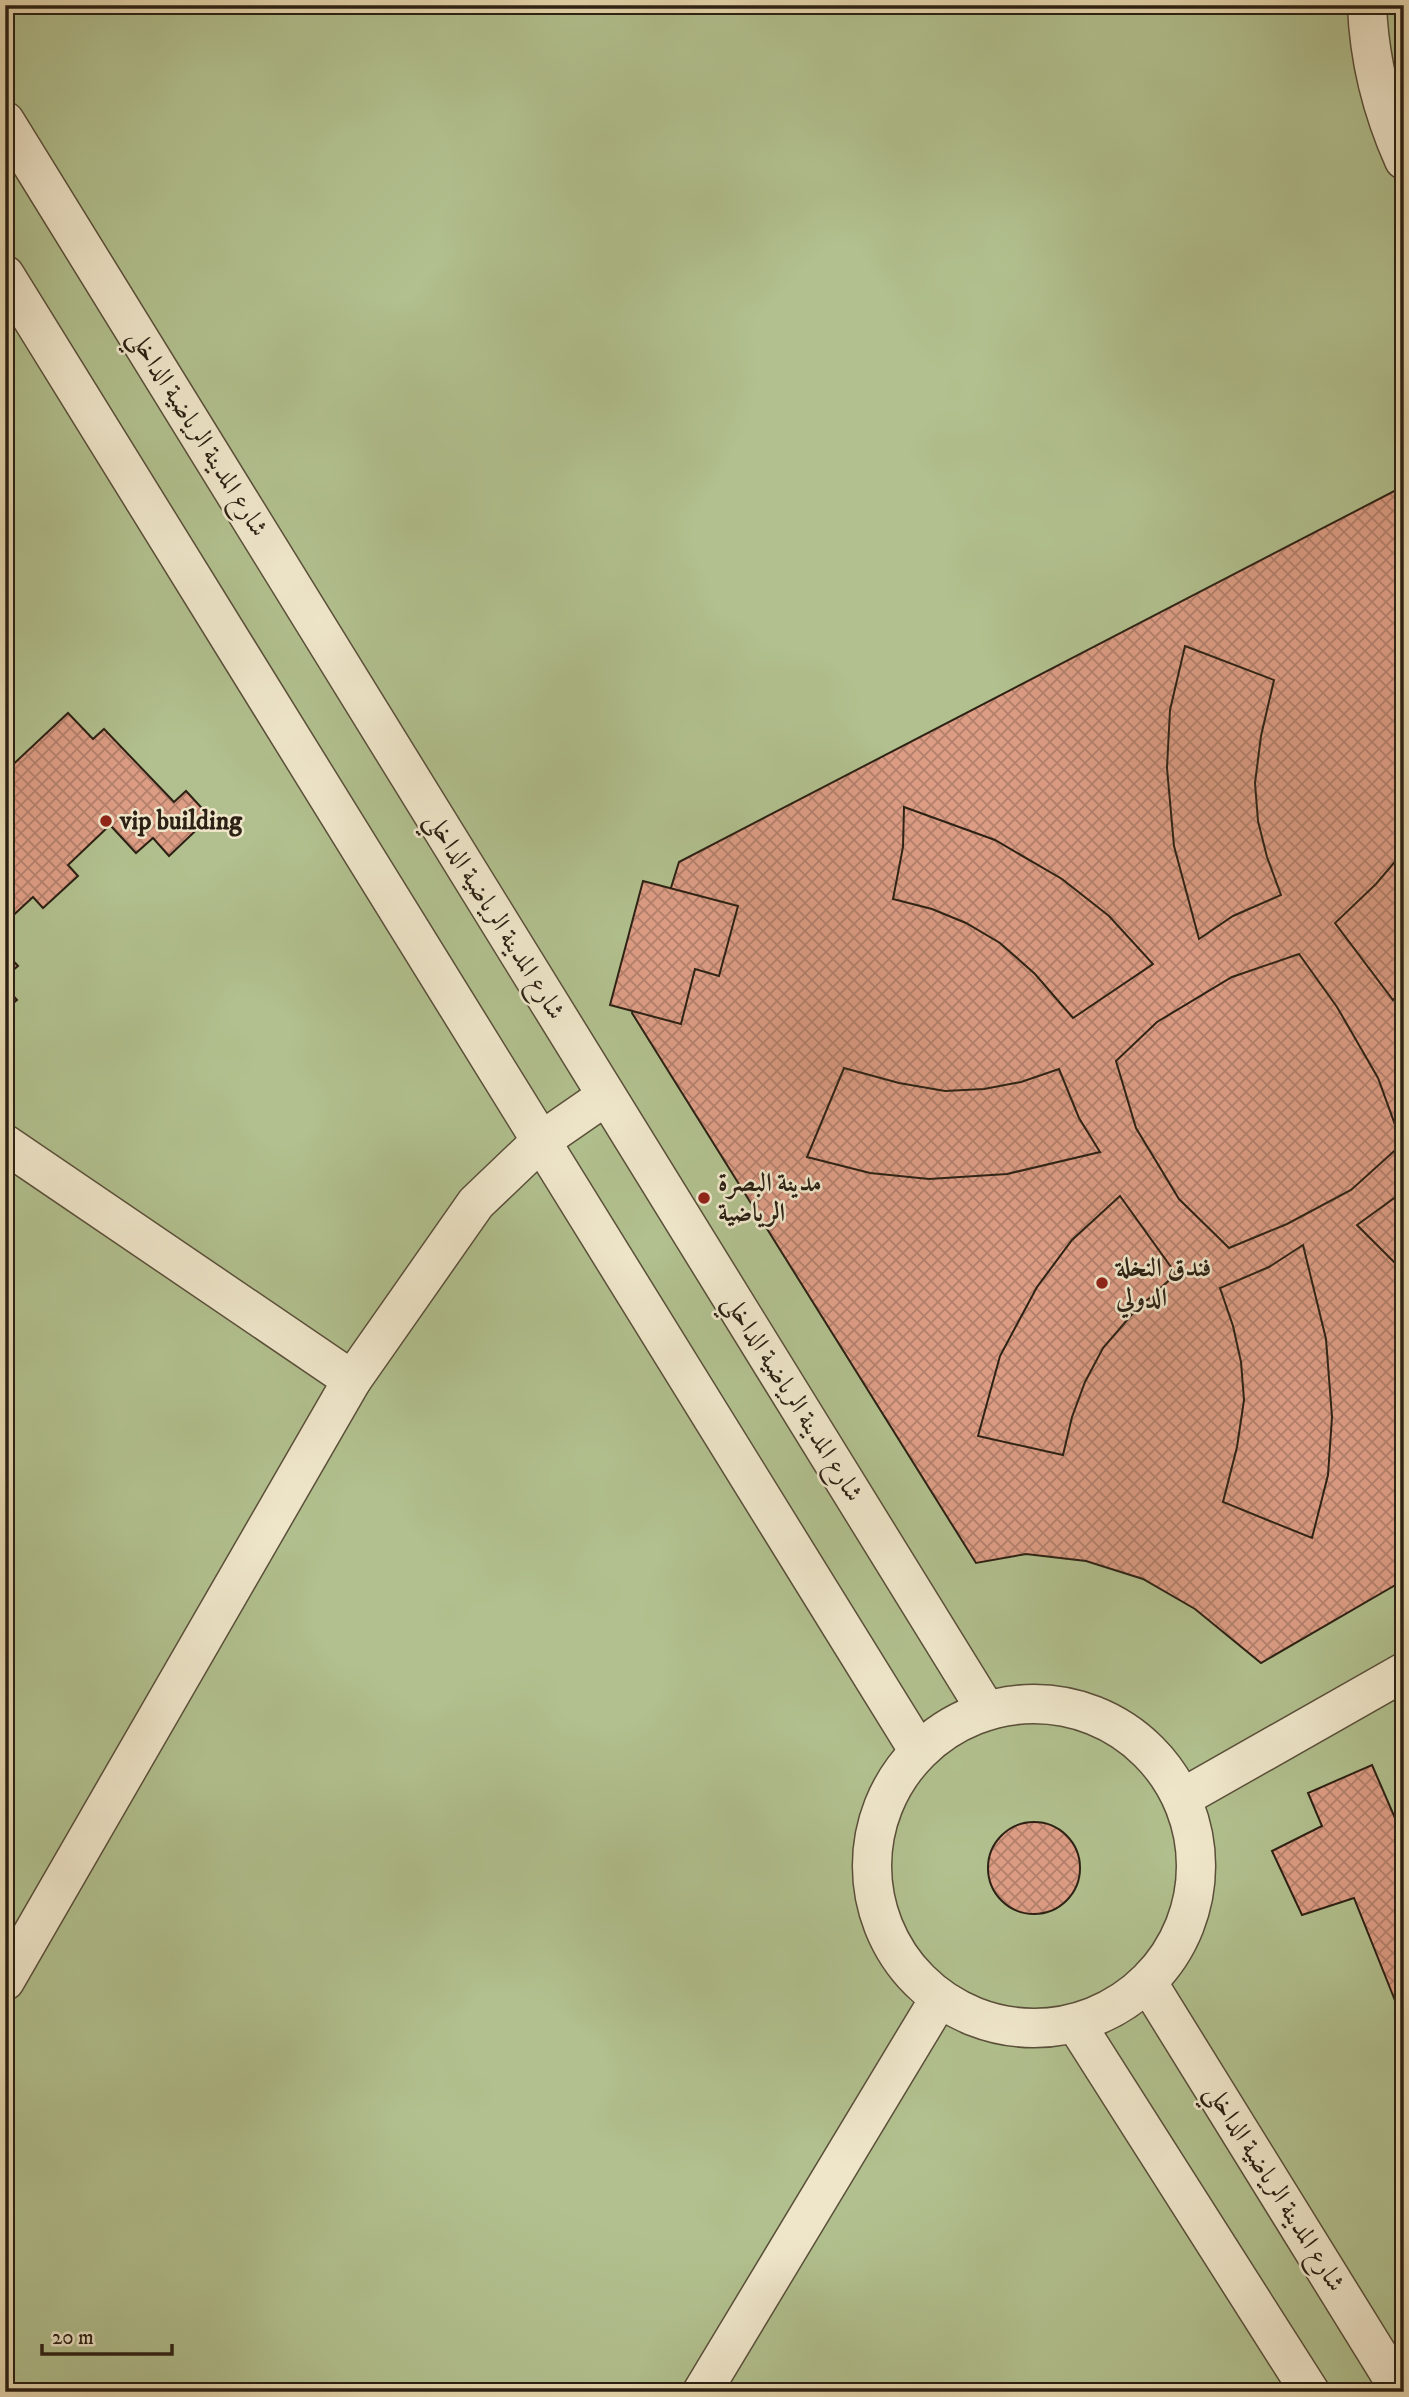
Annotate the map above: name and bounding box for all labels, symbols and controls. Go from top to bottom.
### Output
street label: شارع المدينة الرياضية الداخلي [115,323,275,547]
place label: vip building [119,805,243,838]
street label: شارع المدينة الرياضية الداخلي [412,806,572,1030]
marker: vip building [98,813,114,829]
place label: مدينة البصرة الرياضية [718,1167,822,1230]
marker: مدينة البصرة الرياضية [696,1190,712,1206]
place label: فندق النخلة الدولي [1114,1252,1211,1319]
marker: فندق النخلة الدولي [1094,1275,1110,1291]
street label: شارع المدينة الرياضية الداخلي [710,1288,870,1512]
street label: شارع المدينة الرياضية الداخلي [1192,2078,1352,2302]
scale bar [42,2313,172,2357]
text: 20 m [52,2325,94,2351]

